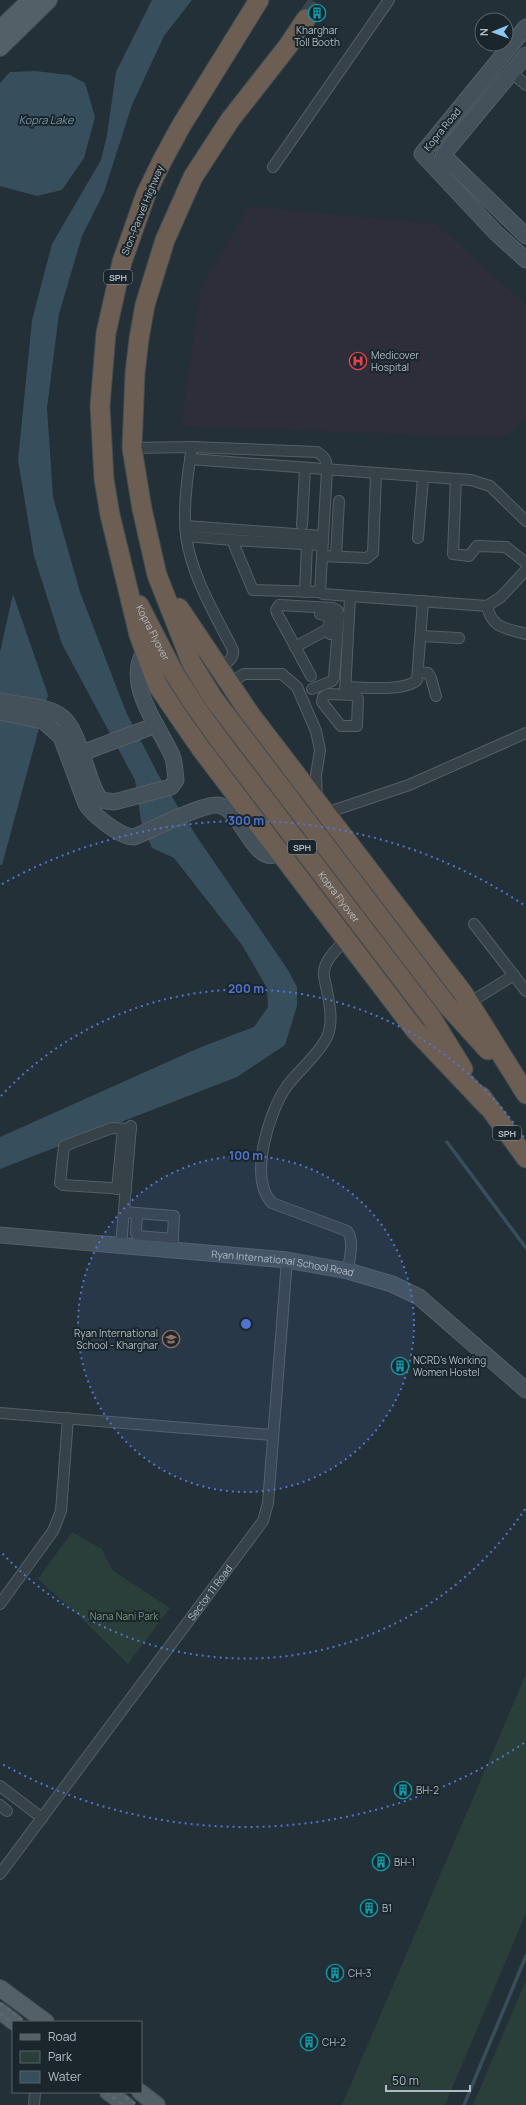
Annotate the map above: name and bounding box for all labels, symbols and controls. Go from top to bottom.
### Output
building icon: Kharghar Toll Booth [307,3,327,23]
north arrow [474,12,514,52]
place label: Kharghar Toll Booth [294,23,340,49]
text: N [476,28,491,36]
street label: Kopra Road [420,104,464,154]
water label: Kopra Lake [19,112,74,127]
street label: Sion-Panvel Highway [118,162,167,257]
road number: SPH [104,270,132,284]
place label: Medicover Hospital [371,348,419,374]
hospital icon: Medicover Hospital [348,351,368,371]
street label: Kopra Flyover [133,602,174,663]
text: 300 m [228,812,264,829]
road number: SPH [288,840,316,854]
street label: Kopra Flyover [315,868,363,925]
text: 200 m [228,980,264,997]
road number: SPH [493,1126,521,1140]
text: 100 m [229,1147,263,1164]
street label: Ryan International School Road [211,1246,356,1279]
centre of rings [239,1317,253,1331]
place label: Ryan International School - Kharghar [74,1326,158,1352]
school or university icon: Ryan International School - Kharghar [161,1329,181,1349]
place label: NCRD's Working Women Hostel [413,1353,486,1379]
building icon: NCRD's Working Women Hostel [390,1356,410,1376]
street label: Sector 11 Road [184,1562,235,1623]
park label: Nana Nani Park [90,1609,159,1623]
building icon: BH-2 [393,1780,413,1800]
place label: BH-2 [416,1783,439,1797]
building icon: BH-1 [371,1852,391,1872]
place label: BH-1 [394,1855,415,1869]
building icon: B1 [359,1898,379,1918]
place label: B1 [382,1901,392,1915]
building icon: CH-3 [325,1963,345,1983]
place label: CH-3 [348,1966,371,1980]
legend [12,2021,142,2093]
text: Road [48,2028,76,2045]
building icon: CH-2 [299,2032,319,2052]
place label: CH-2 [322,2035,346,2049]
text: Park [48,2048,73,2065]
scale bar [386,2067,470,2093]
text: Water [48,2068,82,2085]
text: 50 m [392,2072,419,2089]

